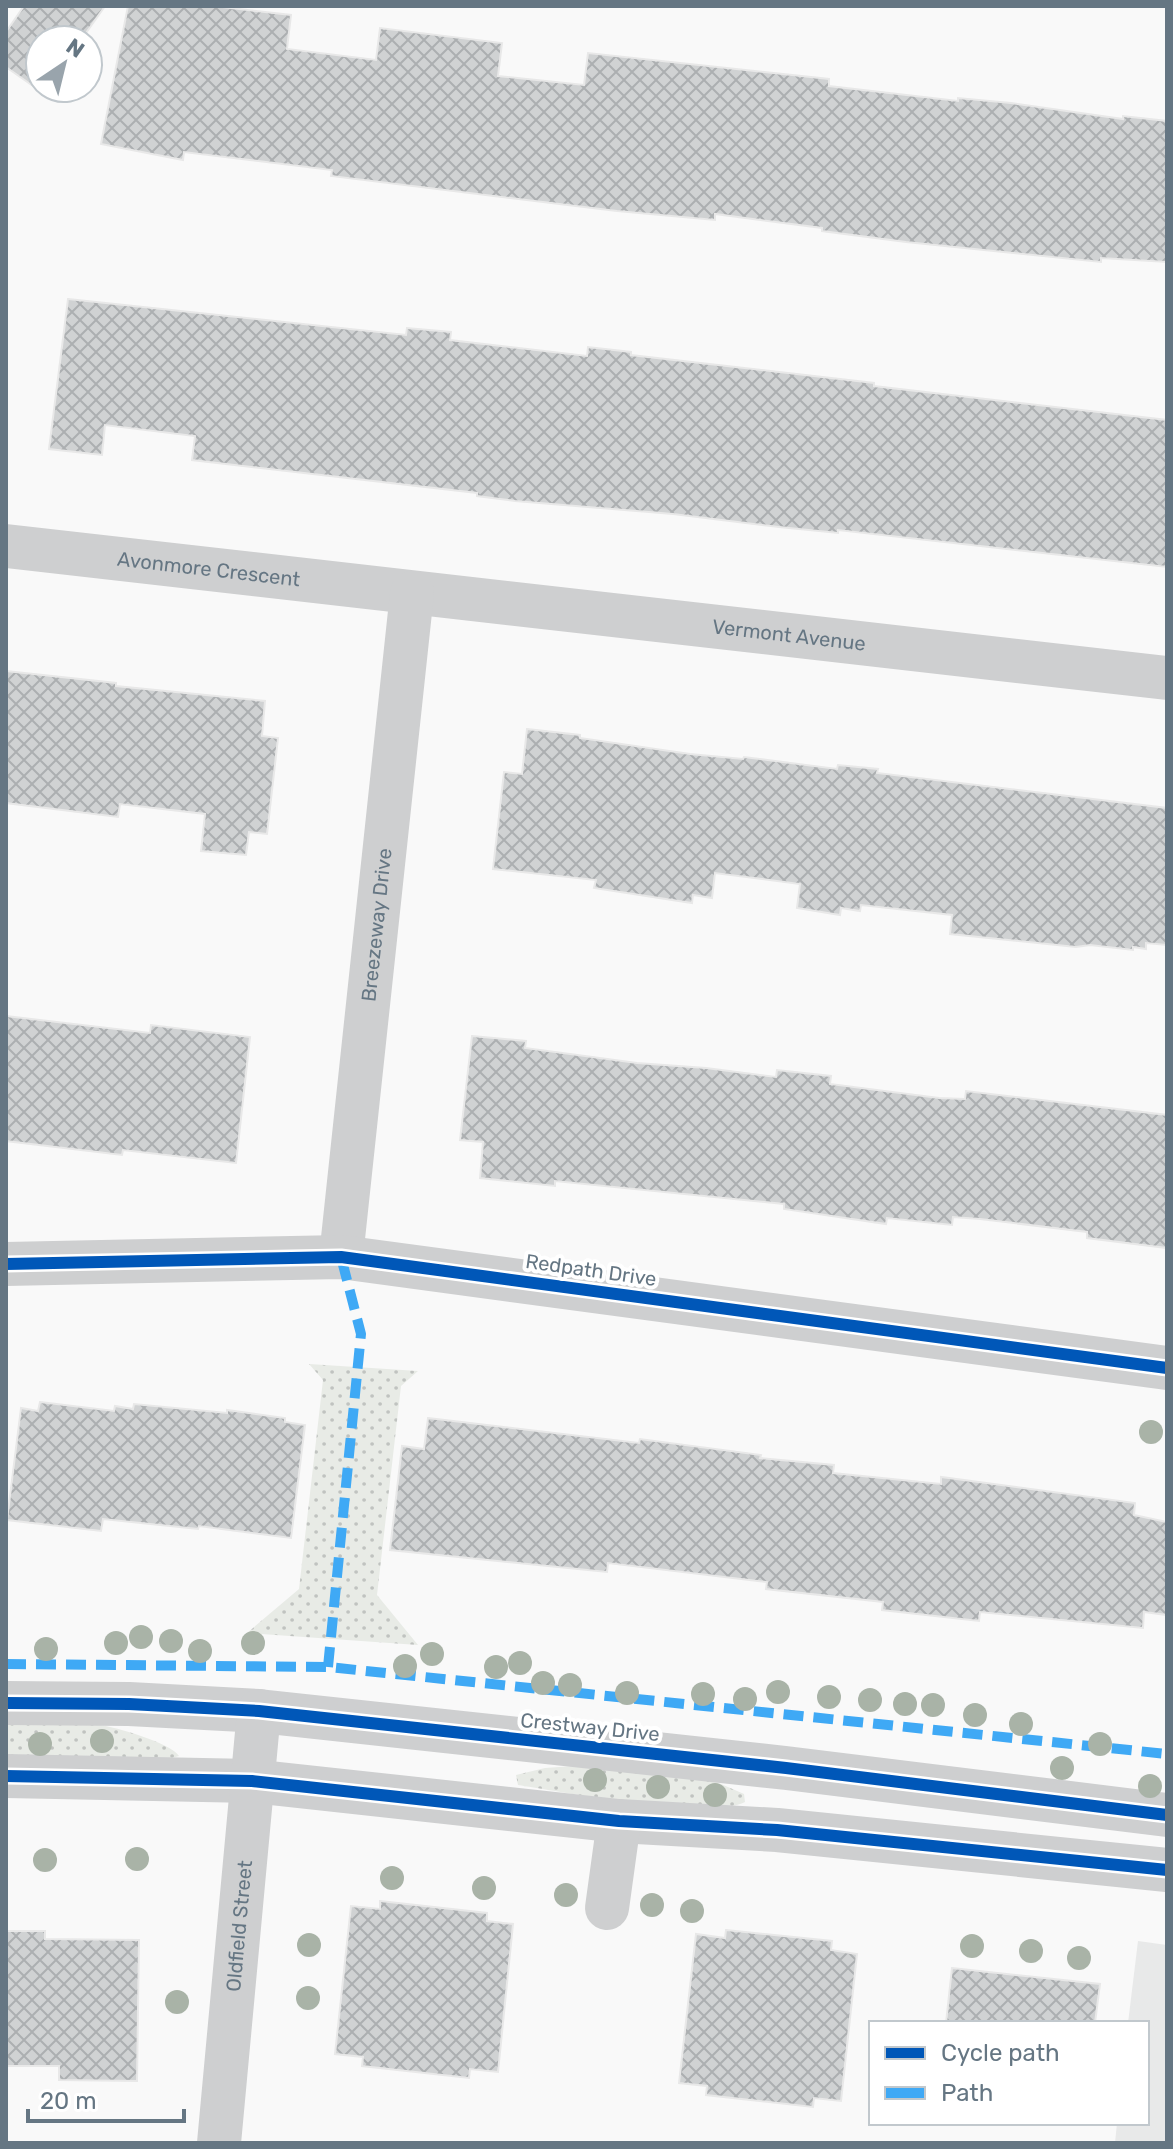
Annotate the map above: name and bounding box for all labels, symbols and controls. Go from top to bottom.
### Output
north arrow [24,24,104,104]
text: N [61,32,89,64]
street label: Avonmore Crescent [116,547,302,591]
street label: Vermont Avenue [711,614,867,656]
street label: Breezeway Drive [356,847,397,1003]
street label: Redpath Drive [524,1249,658,1291]
street label: Crestway Drive [519,1708,661,1746]
street label: Oldfield Street [221,1859,257,1993]
legend [869,2021,1149,2125]
text: Cycle path [941,2039,1060,2067]
scale bar [28,2073,184,2123]
text: Path [941,2079,993,2107]
text: 20 m [40,2087,97,2115]

